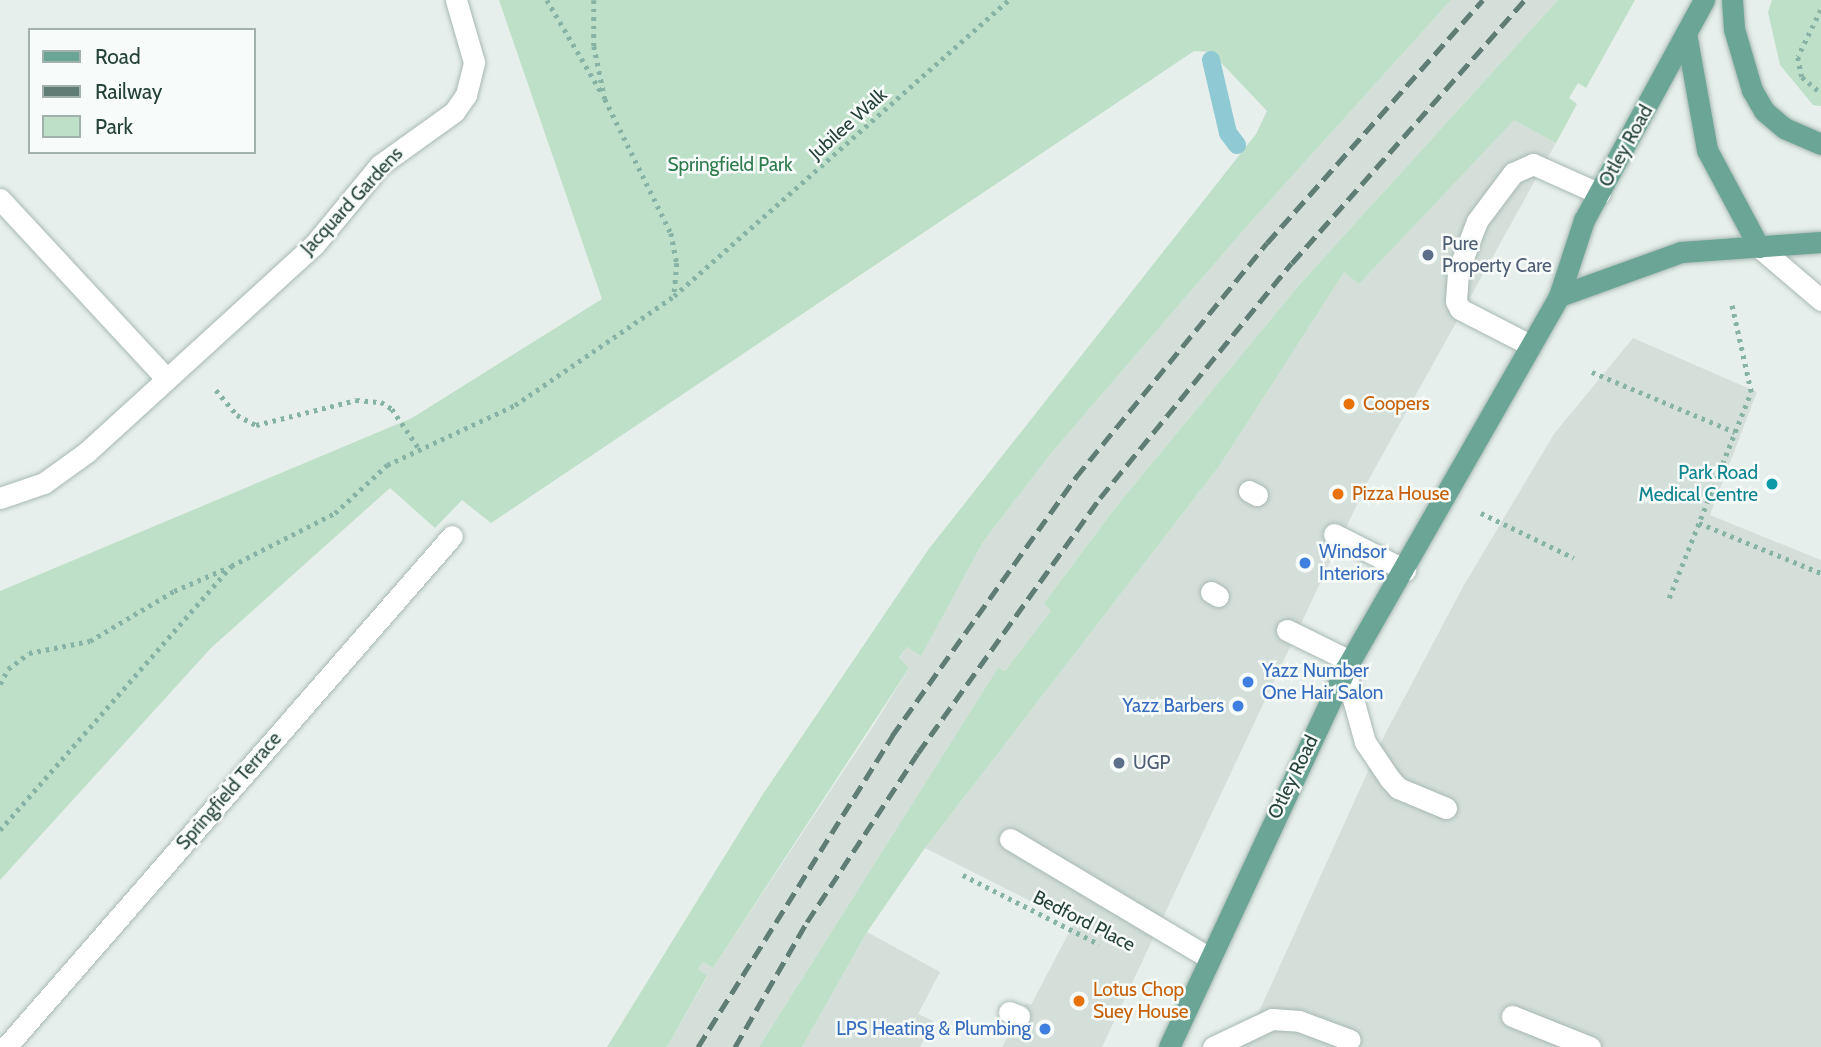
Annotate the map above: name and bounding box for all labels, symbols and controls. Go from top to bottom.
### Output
legend [28,28,256,154]
text: Road [95,44,141,69]
text: Railway [95,79,162,104]
street label: Jubilee Walk [804,83,892,165]
street label: Otley Road [1594,101,1658,191]
text: Park [95,114,133,139]
street label: Jacquard Gardens [296,142,408,260]
park label: Springfield Park [667,154,793,176]
place label: Pure Property Care [1442,233,1552,277]
marker: Pure Property Care [1420,247,1436,263]
place label: Coopers [1363,393,1430,415]
marker: Coopers [1341,396,1357,412]
place label: Park Road Medical Centre [1638,462,1758,506]
marker: Park Road Medical Centre [1764,476,1780,492]
place label: Pizza House [1352,483,1449,505]
marker: Pizza House [1330,486,1346,502]
place label: Windsor Interiors [1319,541,1386,585]
marker: Windsor Interiors [1297,555,1313,571]
place label: Yazz Number One Hair Salon [1262,660,1383,704]
marker: Yazz Number One Hair Salon [1240,674,1256,690]
place label: Yazz Barbers [1123,695,1224,717]
marker: Yazz Barbers [1230,698,1246,714]
street label: Springfield Terrace [172,727,286,855]
street label: Otley Road [1263,731,1323,823]
place label: UGP [1133,752,1170,774]
marker: UGP [1111,755,1127,771]
street label: Bedford Place [1029,886,1139,956]
place label: Lotus Chop Suey House [1093,979,1189,1023]
marker: Lotus Chop Suey House [1071,993,1087,1009]
place label: LPS Heating & Plumbing [836,1018,1031,1040]
marker: LPS Heating & Plumbing [1037,1021,1053,1037]

